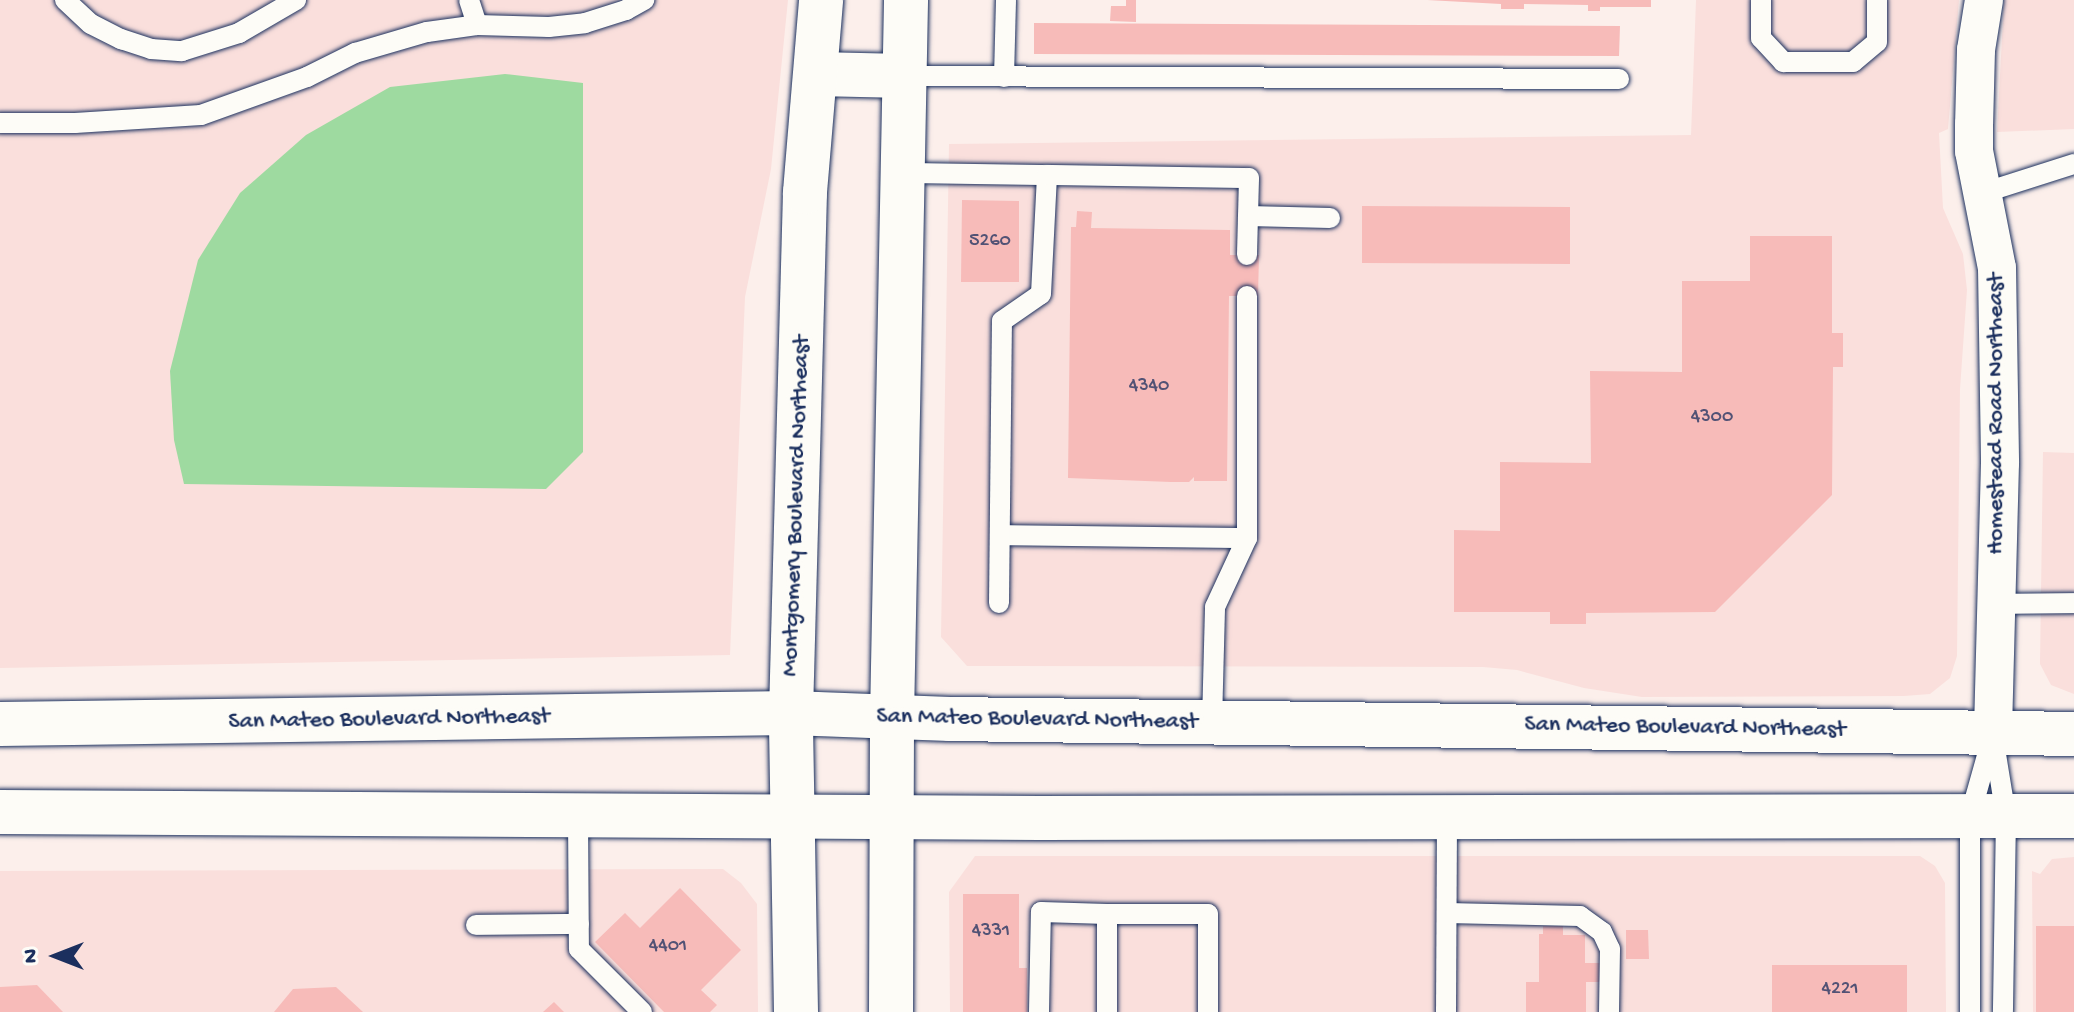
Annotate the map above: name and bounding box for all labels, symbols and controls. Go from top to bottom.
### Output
house number: 5260 [969,229,1011,253]
street label: Homestead Road Northeast [1983,273,2011,555]
street label: Montgomery Boulevard Northeast [777,335,817,677]
house number: 4340 [1129,374,1169,398]
house number: 4300 [1691,405,1733,429]
street label: San Mateo Boulevard Northeast [228,703,550,737]
street label: San Mateo Boulevard Northeast [876,703,1198,737]
street label: San Mateo Boulevard Northeast [1524,711,1846,745]
north arrow [16,916,96,996]
house number: 4331 [972,919,1010,943]
house number: 4401 [649,934,687,958]
text: N [19,949,45,963]
house number: 4221 [1821,977,1859,1001]

